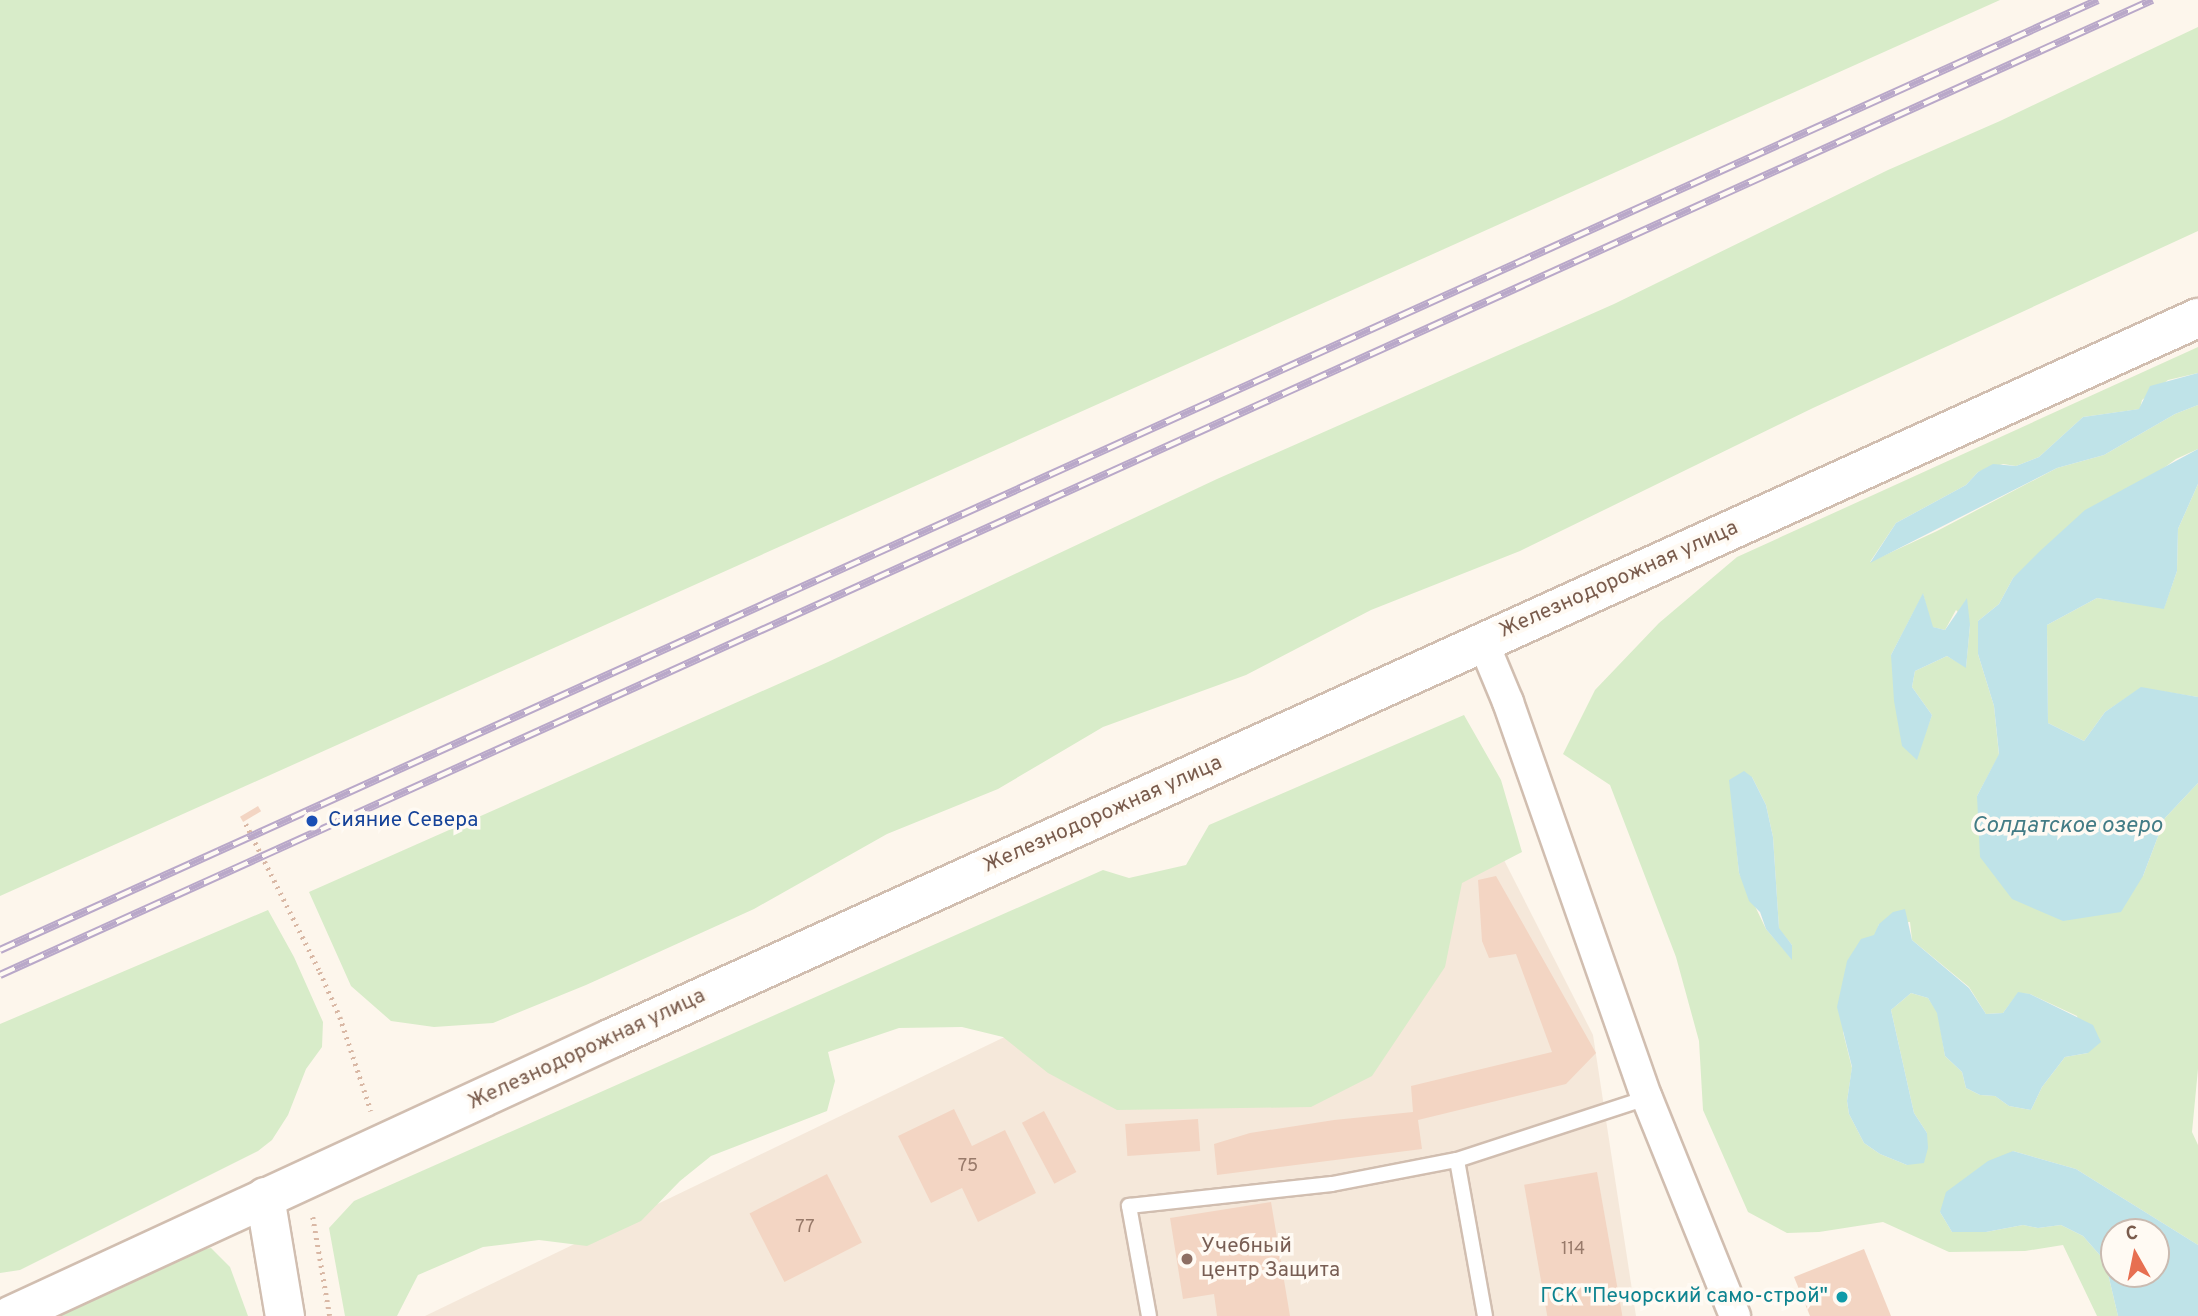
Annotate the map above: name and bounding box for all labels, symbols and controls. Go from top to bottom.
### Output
street label: Железнодорожная улица [1496,516,1742,644]
street label: Железнодорожная улица [980,751,1226,879]
place label: Сияние Севера [328,808,478,834]
marker: Сияние Севера [302,811,322,831]
water label: Солдатское озеро [1972,813,2162,841]
street label: Железнодорожная улица [464,984,710,1116]
house number: 75 [958,1156,978,1178]
house number: 77 [795,1217,815,1239]
north arrow [2100,1218,2170,1288]
text: С [2124,1221,2140,1247]
place label: Учебный центр Защита [1201,1234,1340,1284]
house number: 114 [1561,1239,1585,1261]
marker: Учебный центр Защита [1179,1251,1195,1267]
place label: ГСК "Печорский само-строй" [1540,1284,1828,1310]
marker: ГСК "Печорский само-строй" [1834,1289,1850,1305]

